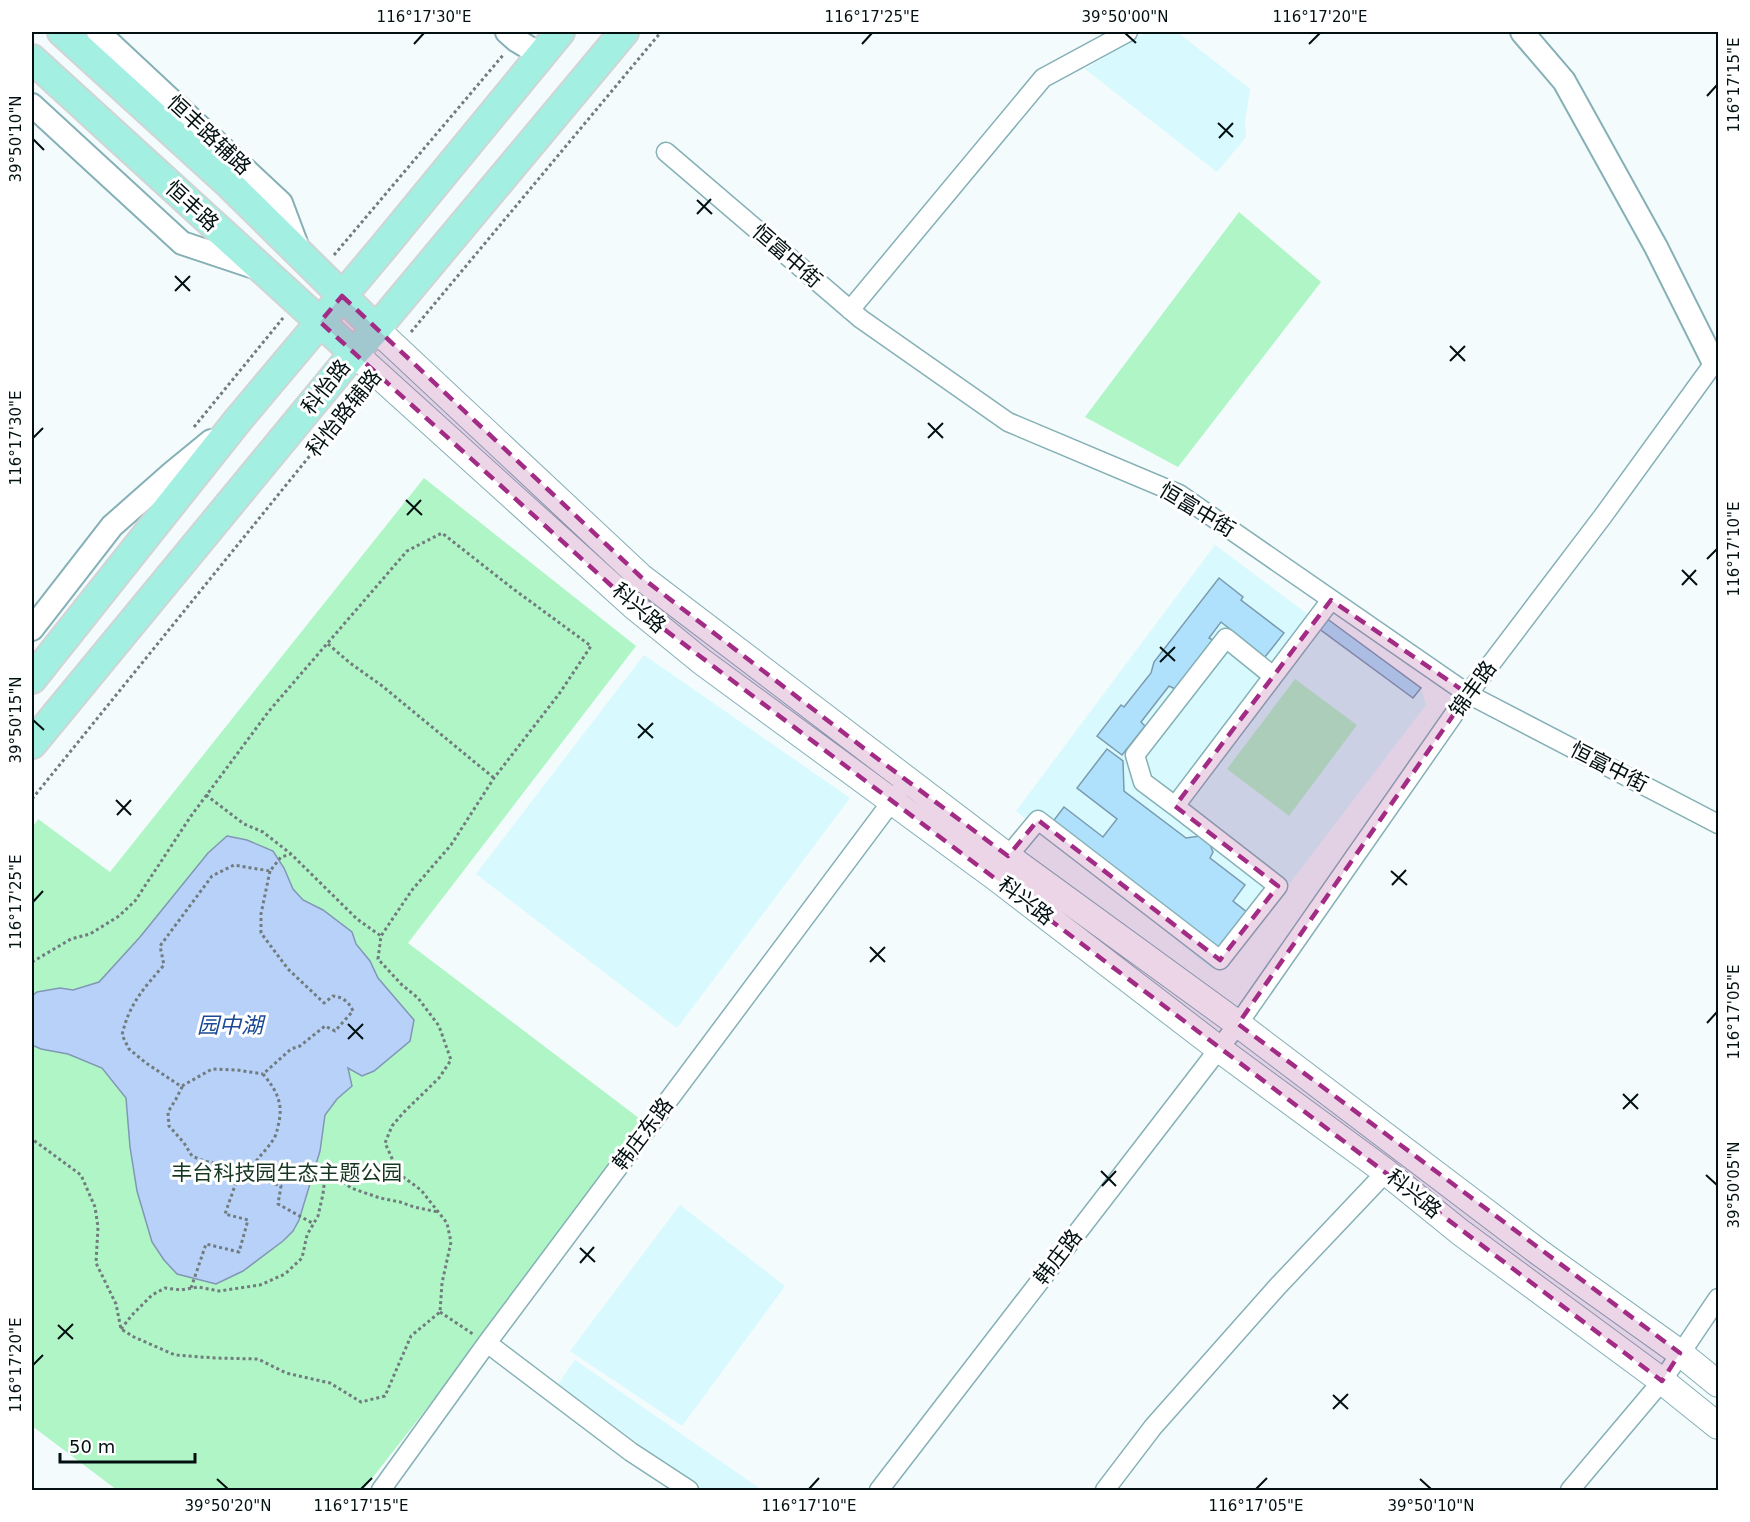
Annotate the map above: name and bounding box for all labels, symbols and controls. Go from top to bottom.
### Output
text: 116°17'30"E [377,8,471,26]
text: 116°17'25"E [825,8,919,26]
text: 39°50'00"N [1081,8,1169,26]
text: 116°17'20"E [1273,8,1367,26]
text: 116°17'15"E [1725,38,1743,132]
street label: 恒丰路辅路 [162,90,256,180]
text: 39°50'10"N [7,95,25,183]
street label: 恒丰路 [161,176,223,236]
street label: 恒富中街 [747,219,827,293]
street label: 科怡路 [297,355,355,419]
street label: 科怡路辅路 [302,365,386,461]
text: 116°17'30"E [7,391,25,485]
street label: 恒富中街 [1155,478,1239,542]
text: 116°17'10"E [1725,502,1743,596]
street label: 科兴路 [607,578,671,638]
street label: 锦丰路 [1445,656,1501,722]
text: 39°50'15"N [7,676,25,764]
street label: 恒富中街 [1566,737,1652,797]
text: 116°17'25"E [7,855,25,949]
street label: 科兴路 [994,872,1058,930]
text: 116°17'05"E [1725,965,1743,1059]
water label: 园中湖 [197,1013,266,1038]
street label: 韩庄东路 [608,1093,678,1175]
text: 39°50'05"N [1725,1141,1743,1229]
park label: 丰台科技园生态主题公园 [172,1161,403,1185]
street label: 科兴路 [1382,1165,1446,1223]
street label: 韩庄路 [1029,1225,1087,1289]
text: 116°17'20"E [7,1318,25,1412]
scale bar [60,1426,195,1464]
text: 50 m [69,1436,115,1457]
text: 39°50'20"N [184,1497,272,1515]
text: 116°17'15"E [314,1497,408,1515]
text: 116°17'10"E [762,1497,856,1515]
text: 116°17'05"E [1209,1497,1303,1515]
text: 39°50'10"N [1387,1497,1475,1515]

